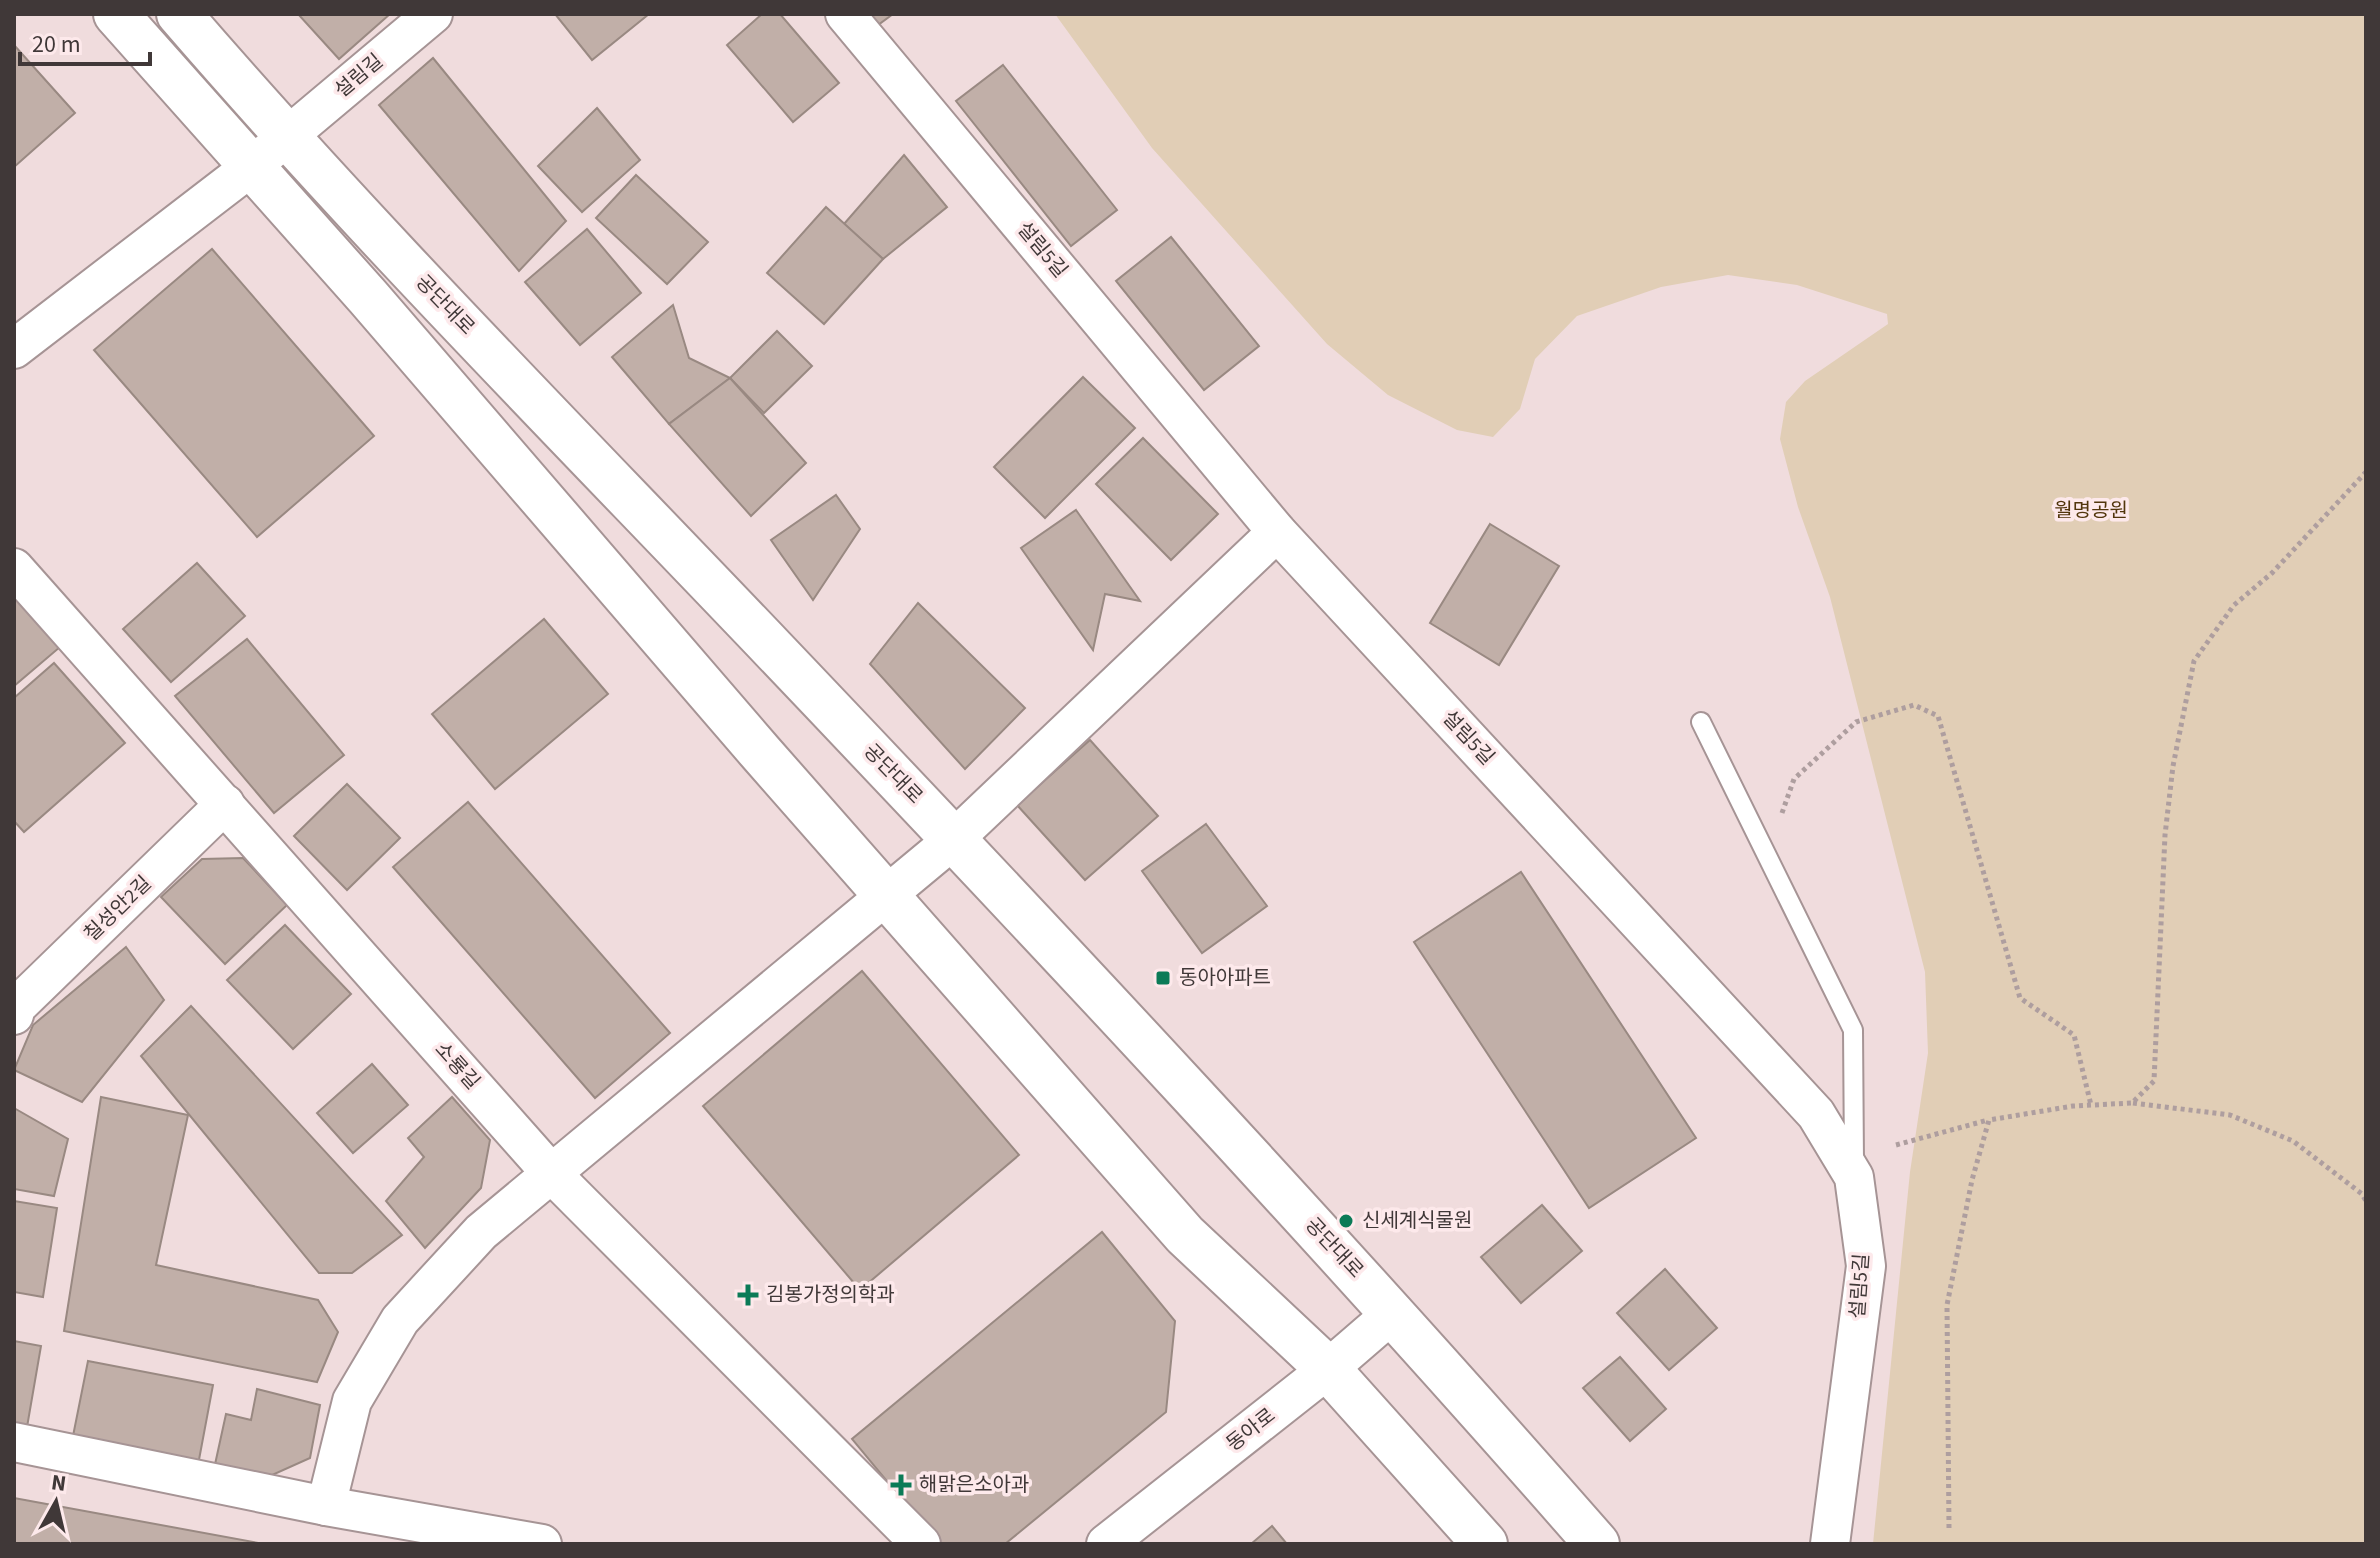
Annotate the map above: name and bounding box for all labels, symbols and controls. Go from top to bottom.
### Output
scale bar [20,16,150,66]
text: 20 m [32,27,81,62]
street label: 설림길 [329,48,389,104]
street label: 설림5길 [1010,216,1074,284]
street label: 공단대로 [409,269,481,341]
park label: 월명공원 [2054,497,2128,525]
street label: 설림5길 [1436,705,1500,771]
street label: 공단대로 [857,738,929,810]
street label: 칠성안2길 [78,870,158,948]
place label: 동아아파트 [1179,964,1271,992]
marker: 동아아파트 [1154,969,1172,987]
street label: 소룡길 [428,1036,486,1096]
place label: 신세계식물원 [1362,1207,1472,1235]
street label: 공단대로 [1299,1212,1369,1284]
marker: 신세계식물원 [1337,1212,1355,1230]
street label: 설림5길 [1844,1253,1876,1319]
place label: 김봉가정의학과 [766,1281,895,1309]
marker: 김봉가정의학과 [737,1284,759,1306]
street label: 동아로 [1221,1402,1281,1458]
north arrow [16,1462,96,1542]
text: N [49,1466,68,1500]
place label: 해맑은소아과 [919,1471,1029,1499]
marker: 해맑은소아과 [890,1474,912,1496]

